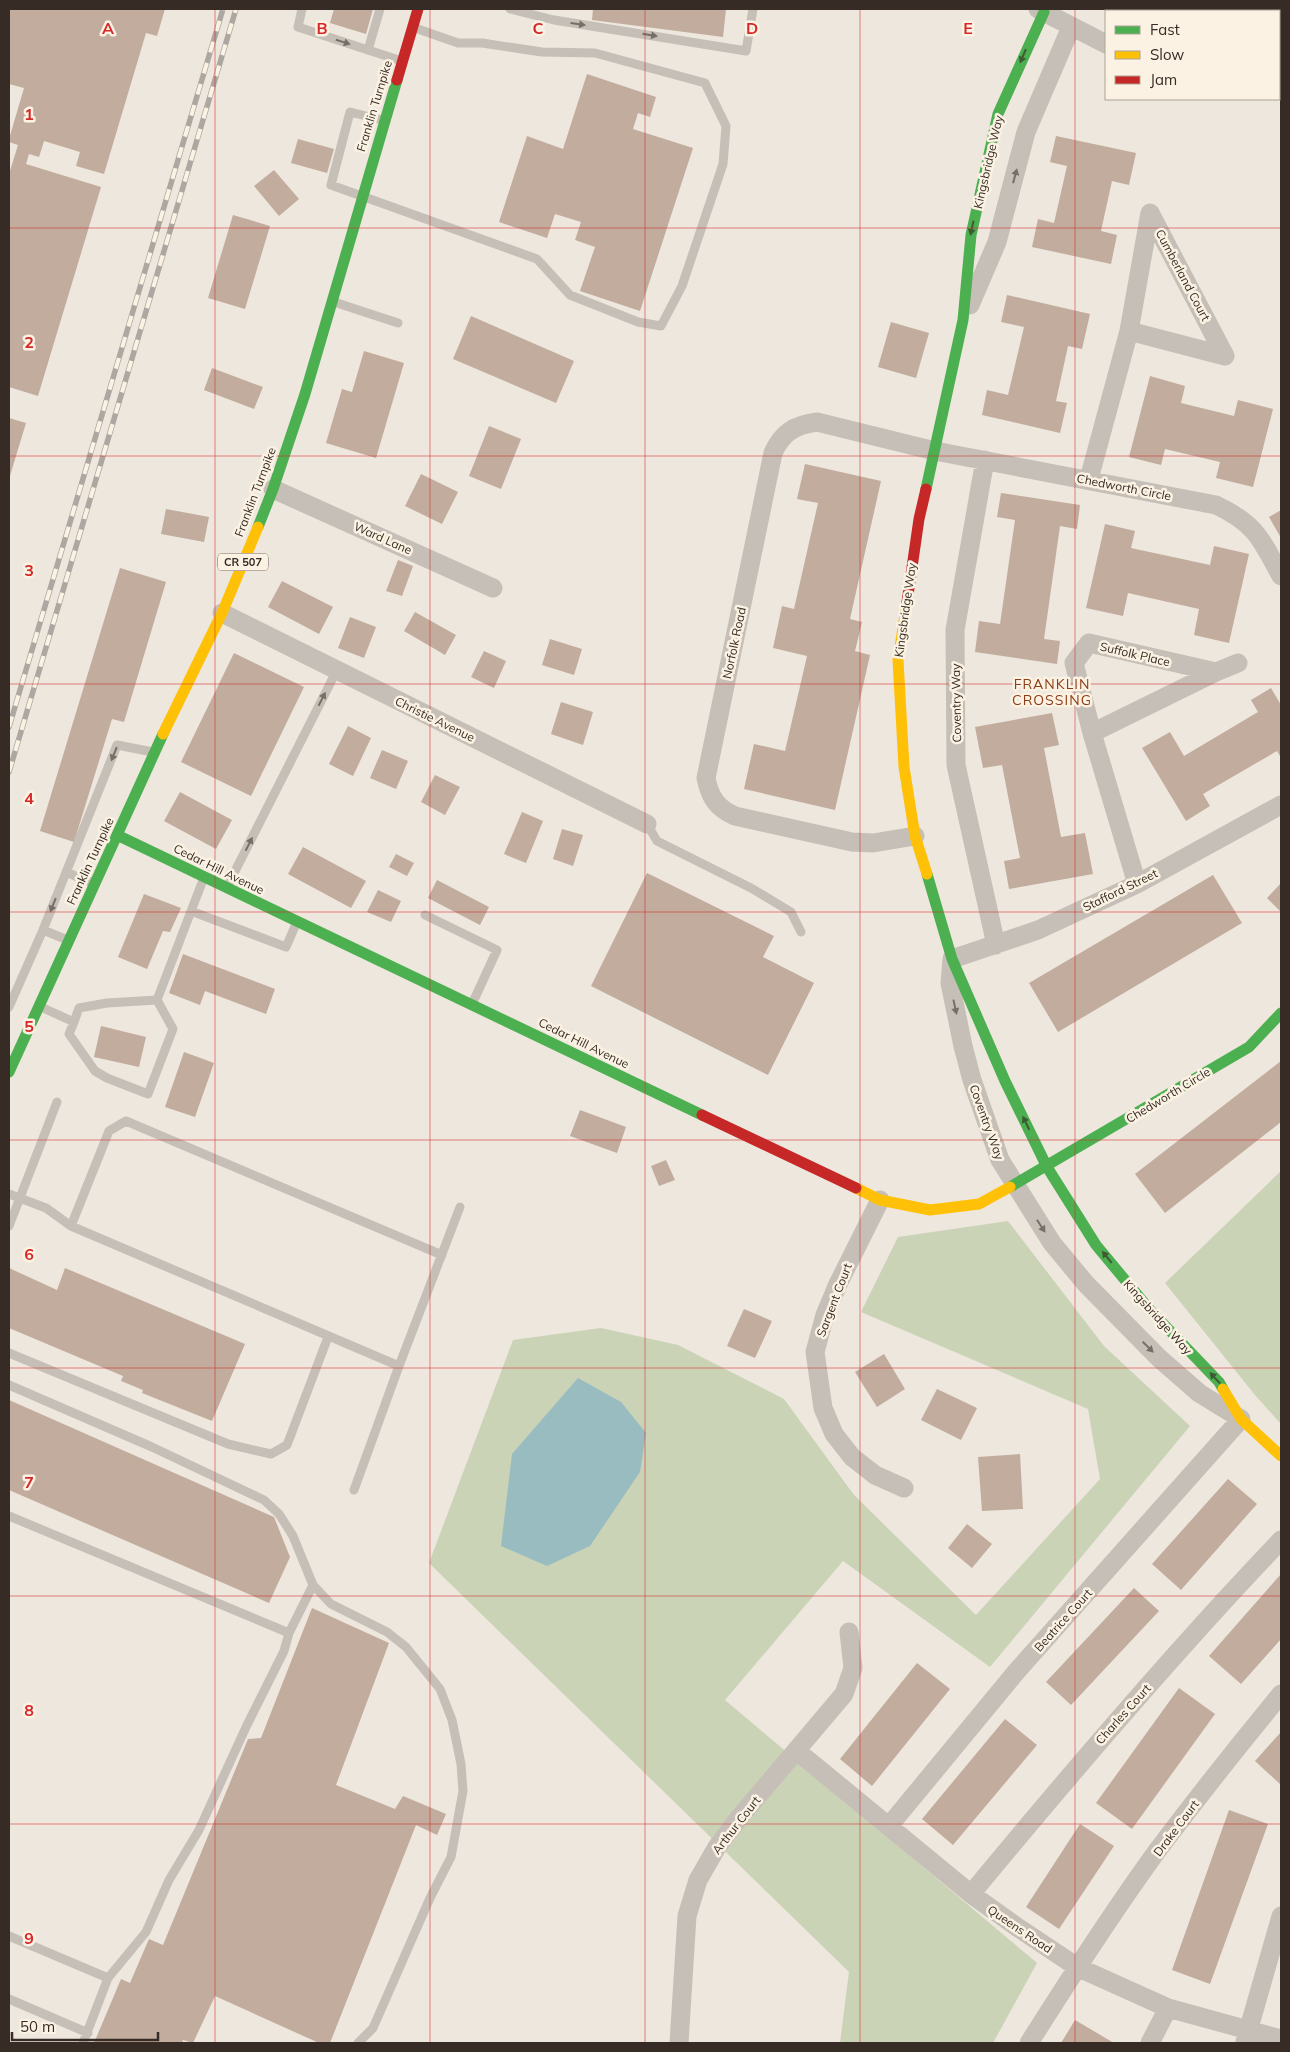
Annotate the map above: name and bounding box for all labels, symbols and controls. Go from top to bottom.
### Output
legend [1105,10,1280,100]
text: A [102,18,114,38]
text: B [316,18,328,38]
text: C [533,18,544,38]
text: D [746,18,758,38]
text: E [963,18,973,38]
one-way arrow [570,20,586,28]
text: Fast [1150,20,1180,39]
one-way arrow [643,32,659,40]
one-way arrow [335,38,350,46]
text: Slow [1150,45,1184,64]
one-way arrow [1018,49,1026,63]
street label: Franklin Turnpike [353,59,395,153]
text: Jam [1150,70,1177,89]
text: 1 [24,104,34,124]
street label: Kingsbridge Way [970,113,1006,210]
one-way arrow [1011,168,1019,183]
one-way arrow [968,221,976,237]
street label: Cumberland Court [1153,227,1213,323]
text: 2 [24,332,34,352]
street label: Franklin Turnpike [231,445,279,539]
street label: Chedworth Circle [1076,470,1172,504]
street label: Ward Lane [352,519,414,557]
road number: CR 507 [218,554,268,570]
text: 3 [24,560,34,580]
street label: Kingsbridge Way [891,561,919,658]
street label: Norfolk Road [719,606,749,680]
street label: Suffolk Place [1099,639,1171,669]
street label: Coventry Way [948,663,964,743]
district label: FRANKLIN CROSSING [1012,675,1092,709]
one-way arrow [318,692,326,706]
street label: Christie Avenue [393,693,477,745]
one-way arrow [109,747,117,761]
text: 4 [24,788,34,808]
street label: Franklin Turnpike [63,815,117,907]
one-way arrow [245,837,253,851]
street label: Cedar Hill Avenue [171,841,267,897]
street label: Stafford Street [1080,865,1160,915]
one-way arrow [49,898,57,913]
one-way arrow [951,999,959,1015]
street label: Cedar Hill Avenue [536,1015,632,1071]
text: 5 [24,1016,34,1036]
street label: Chedworth Circle [1123,1064,1213,1126]
street label: Coventry Way [966,1082,1008,1162]
one-way arrow [1021,1116,1029,1130]
one-way arrow [1037,1219,1046,1232]
text: 6 [24,1244,34,1264]
one-way arrow [1101,1251,1112,1264]
street label: Sargent Court [813,1261,855,1339]
street label: Kingsbridge Way [1121,1277,1196,1358]
one-way arrow [1142,1341,1154,1353]
one-way arrow [1209,1373,1221,1385]
text: 7 [24,1472,34,1492]
street label: Beatrice Court [1031,1586,1095,1654]
street label: Charles Court [1092,1681,1154,1747]
text: 8 [24,1700,34,1720]
street label: Arthur Court [709,1793,763,1857]
street label: Drake Court [1150,1797,1202,1859]
street label: Queens Road [985,1902,1055,1956]
text: 9 [24,1928,34,1948]
scale bar [12,2010,159,2042]
text: 50 m [20,2017,55,2036]

